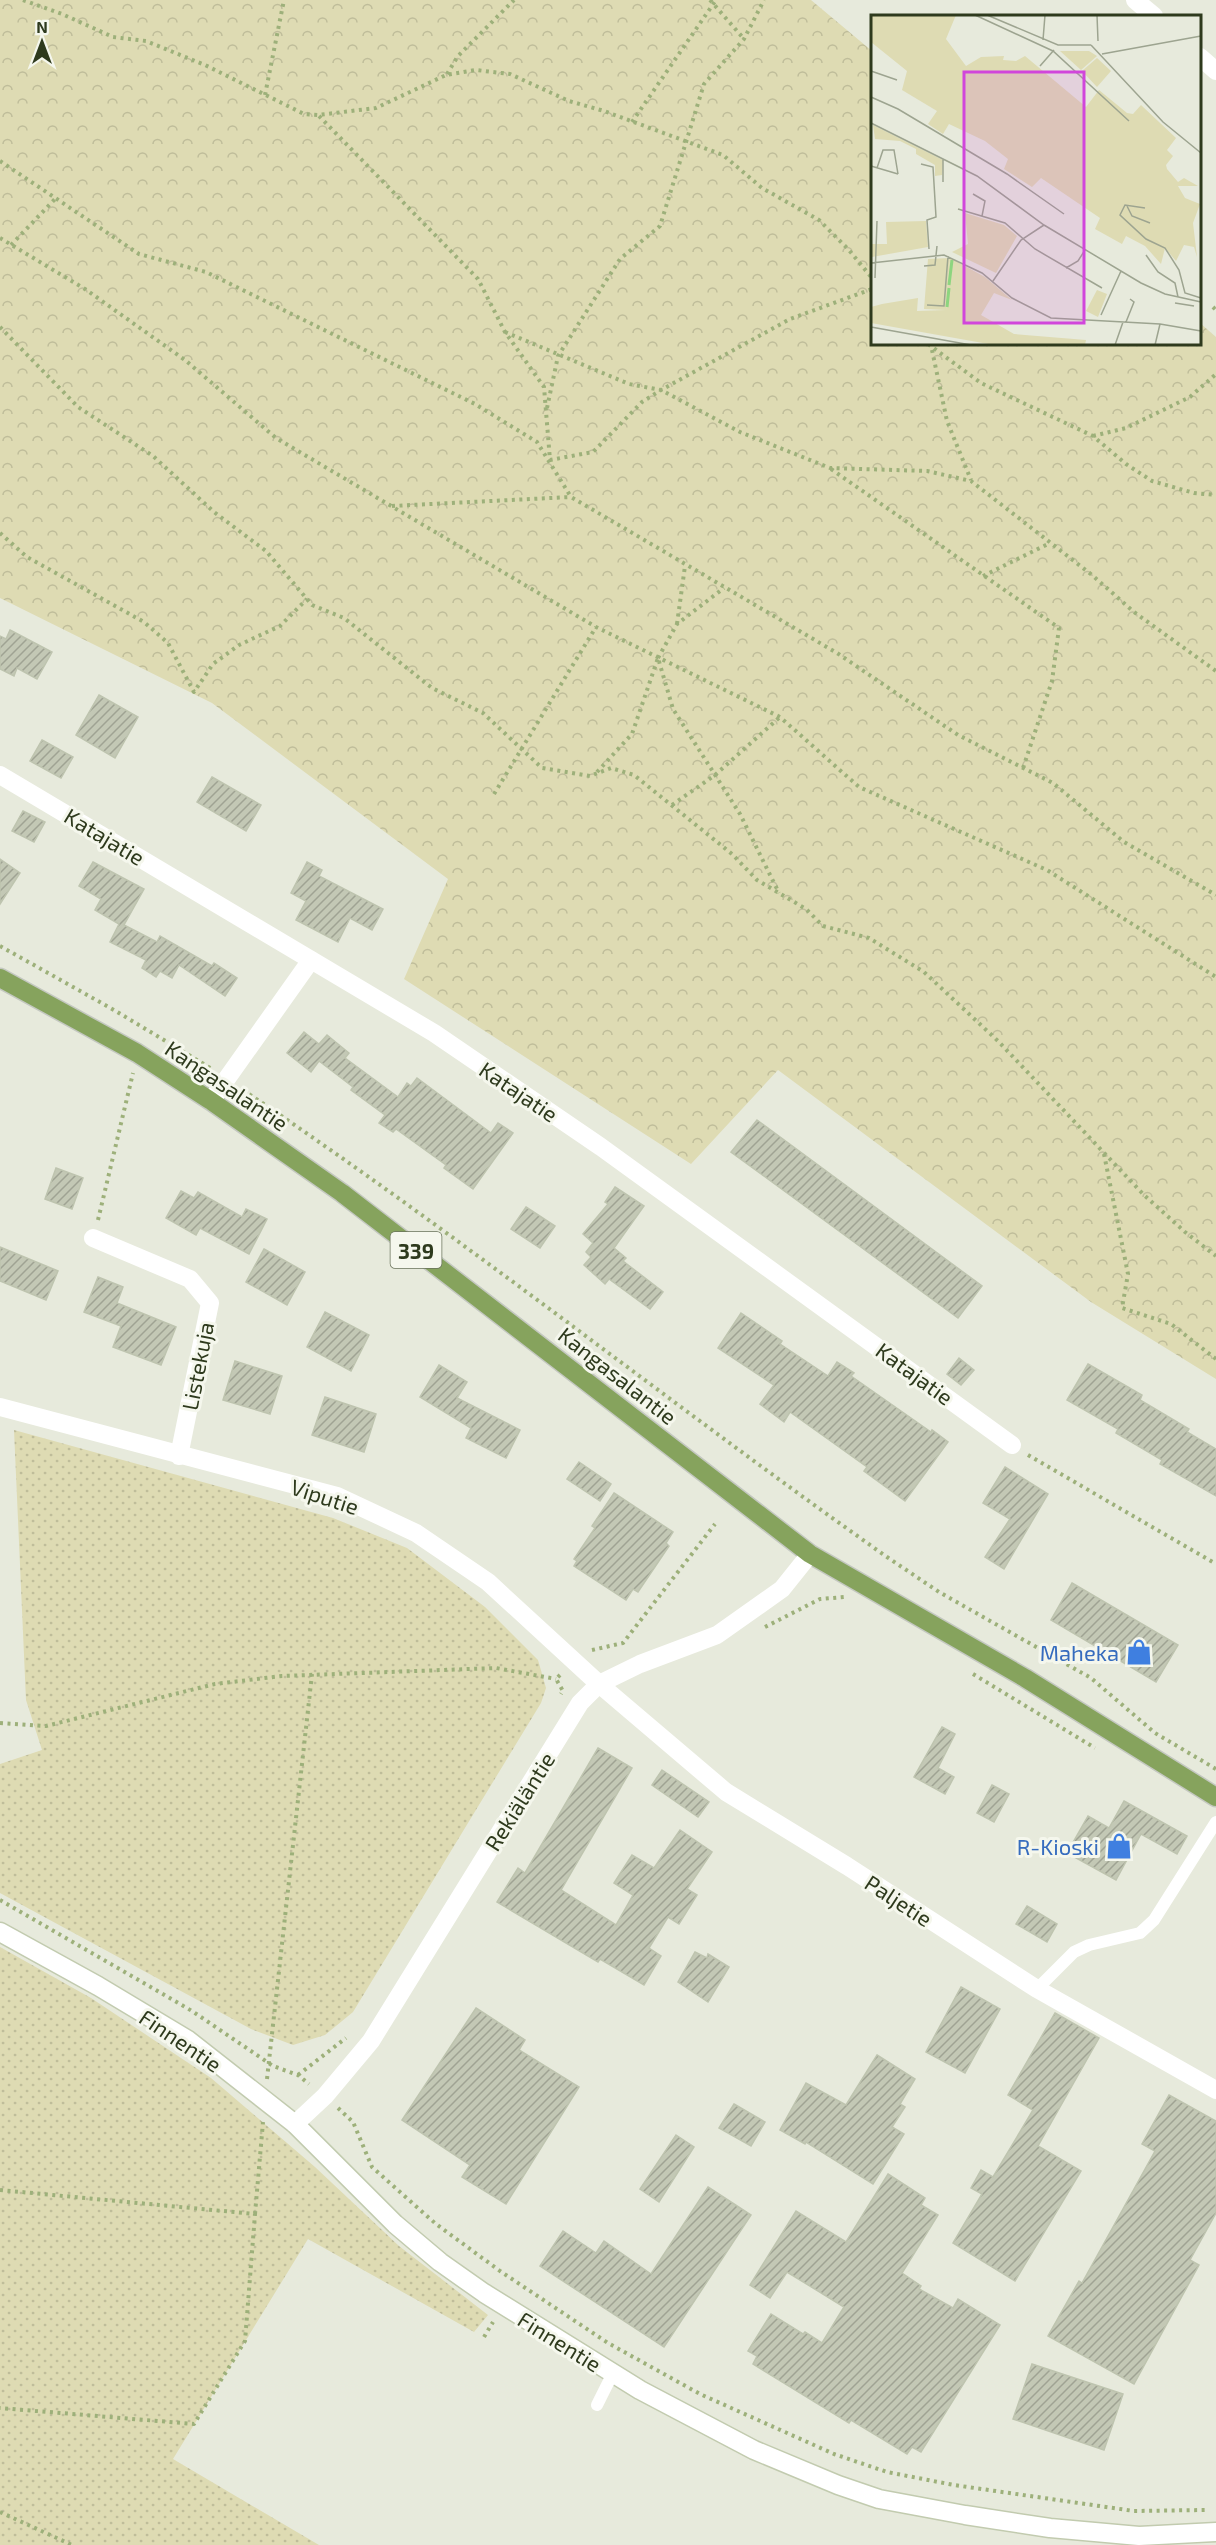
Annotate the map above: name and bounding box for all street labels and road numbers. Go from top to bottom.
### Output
street label: Katajatie [60,802,150,871]
street label: Kangasalantie [161,1034,293,1136]
street label: Katajatie [474,1055,563,1127]
road number: 339 [390,1232,442,1268]
street label: Listekuja [176,1320,219,1413]
street label: Kangasalantie [554,1321,682,1429]
street label: Katajatie [871,1336,959,1410]
street label: Viputie [288,1473,362,1519]
street label: Rekiäläntie [479,1747,559,1855]
street label: Paljetie [860,1869,937,1932]
street label: Finnentie [135,2003,227,2077]
street label: Finnentie [514,2305,606,2377]

